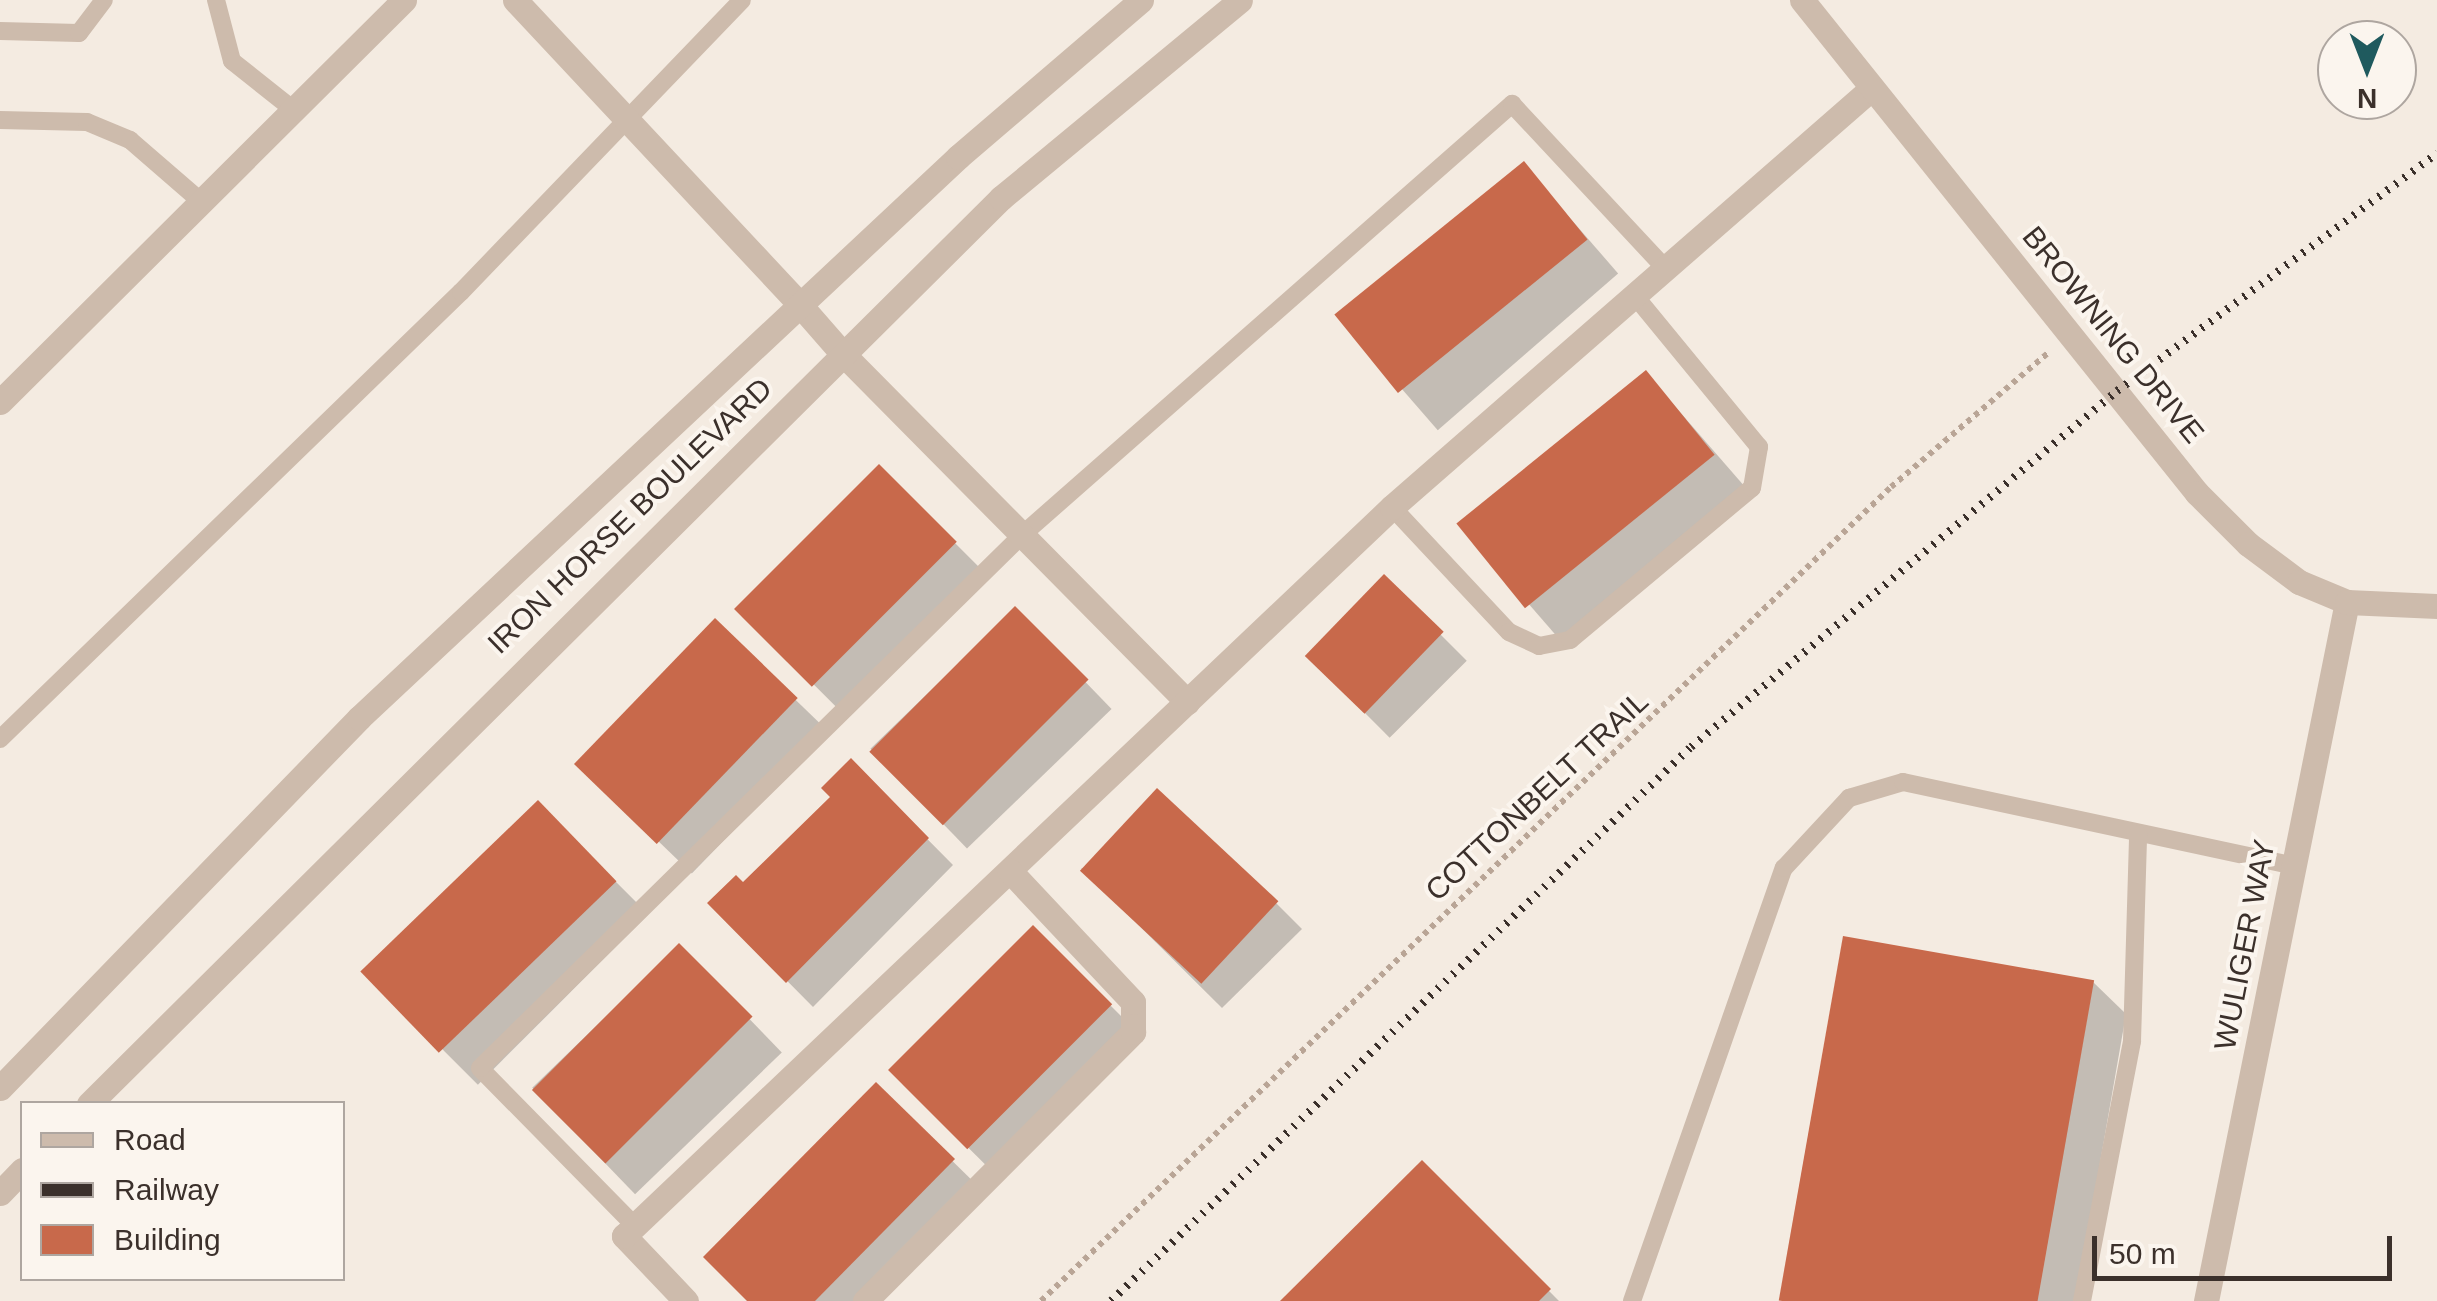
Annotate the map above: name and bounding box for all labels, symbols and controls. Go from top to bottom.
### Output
north arrow [2317,20,2417,120]
text: N [2357,83,2377,114]
street label: BROWNING DRIVE [2015,219,2211,451]
street label: IRON HORSE BOULEVARD [480,371,780,661]
street label: COTTONBELT TRAIL [1418,683,1656,909]
street label: WULIGER WAY [2207,837,2283,1053]
legend [20,1101,345,1281]
text: Road [114,1123,186,1156]
text: Railway [114,1173,219,1206]
scale bar [2097,1216,2397,1278]
text: Building [114,1223,221,1256]
text: 50 m [2109,1237,2176,1270]

